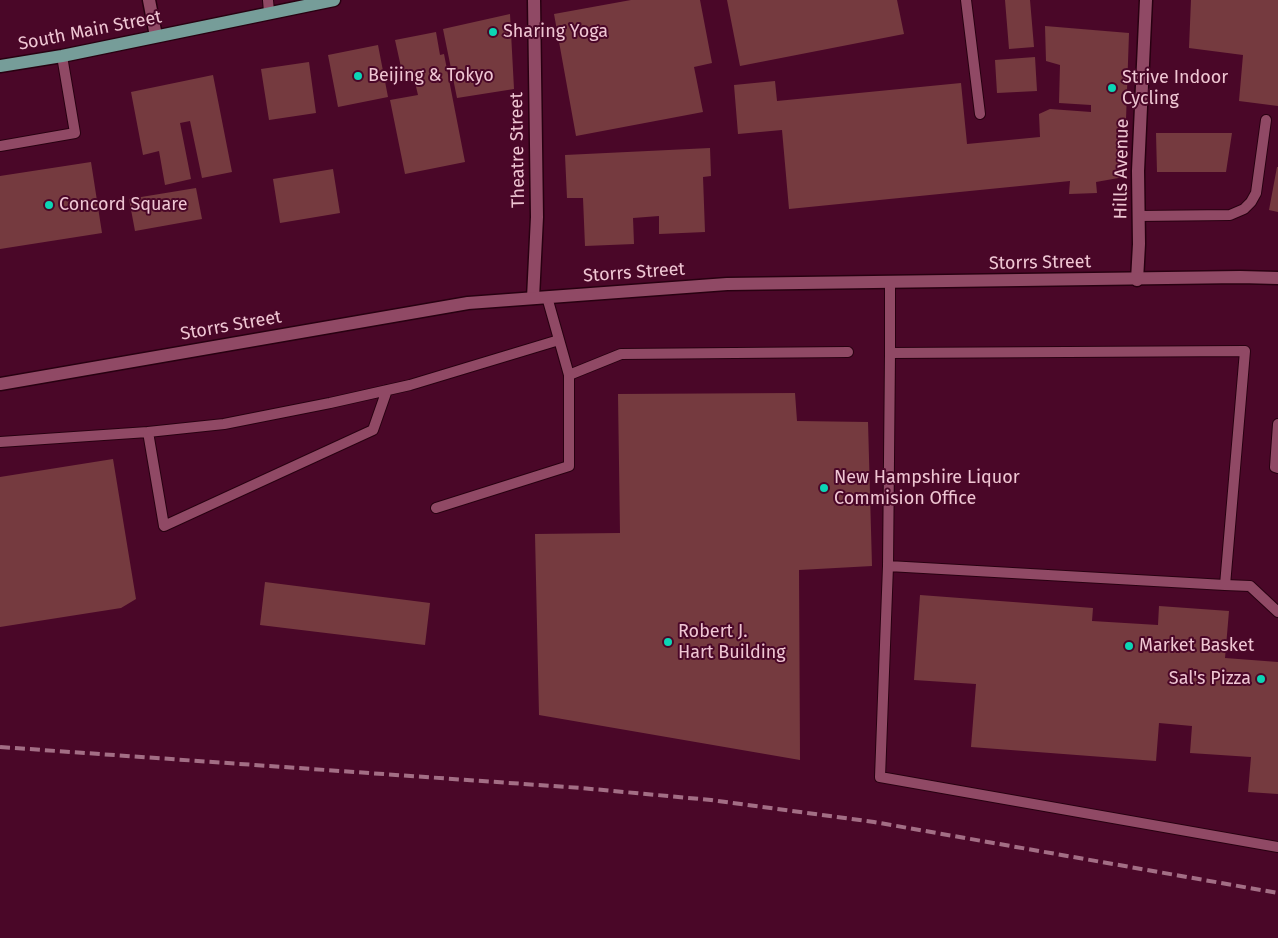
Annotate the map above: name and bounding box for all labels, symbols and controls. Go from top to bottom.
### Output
street label: South Main Street [16,7,164,55]
place label: Sharing Yoga [503,21,608,43]
marker: Sharing Yoga [487,26,499,38]
place label: Beijing & Tokyo [368,65,494,87]
place label: Strive Indoor Cycling [1122,67,1228,110]
marker: Beijing & Tokyo [352,70,364,82]
marker: Strive Indoor Cycling [1106,82,1118,94]
street label: Theatre Street [506,92,530,208]
street label: Hills Avenue [1110,118,1134,220]
place label: Concord Square [59,194,188,216]
marker: Concord Square [43,199,55,211]
street label: Storrs Street [989,251,1091,275]
street label: Storrs Street [582,259,686,287]
street label: Storrs Street [179,306,283,346]
place label: New Hampshire Liquor Commision Office [834,467,1020,509]
marker: New Hampshire Liquor Commision Office [818,482,830,494]
place label: Robert J. Hart Building [678,621,786,664]
place label: Market Basket [1139,635,1254,657]
marker: Robert J. Hart Building [662,636,674,648]
marker: Market Basket [1123,640,1135,652]
place label: Sal's Pizza [1169,668,1251,690]
marker: Sal's Pizza [1255,673,1267,685]

